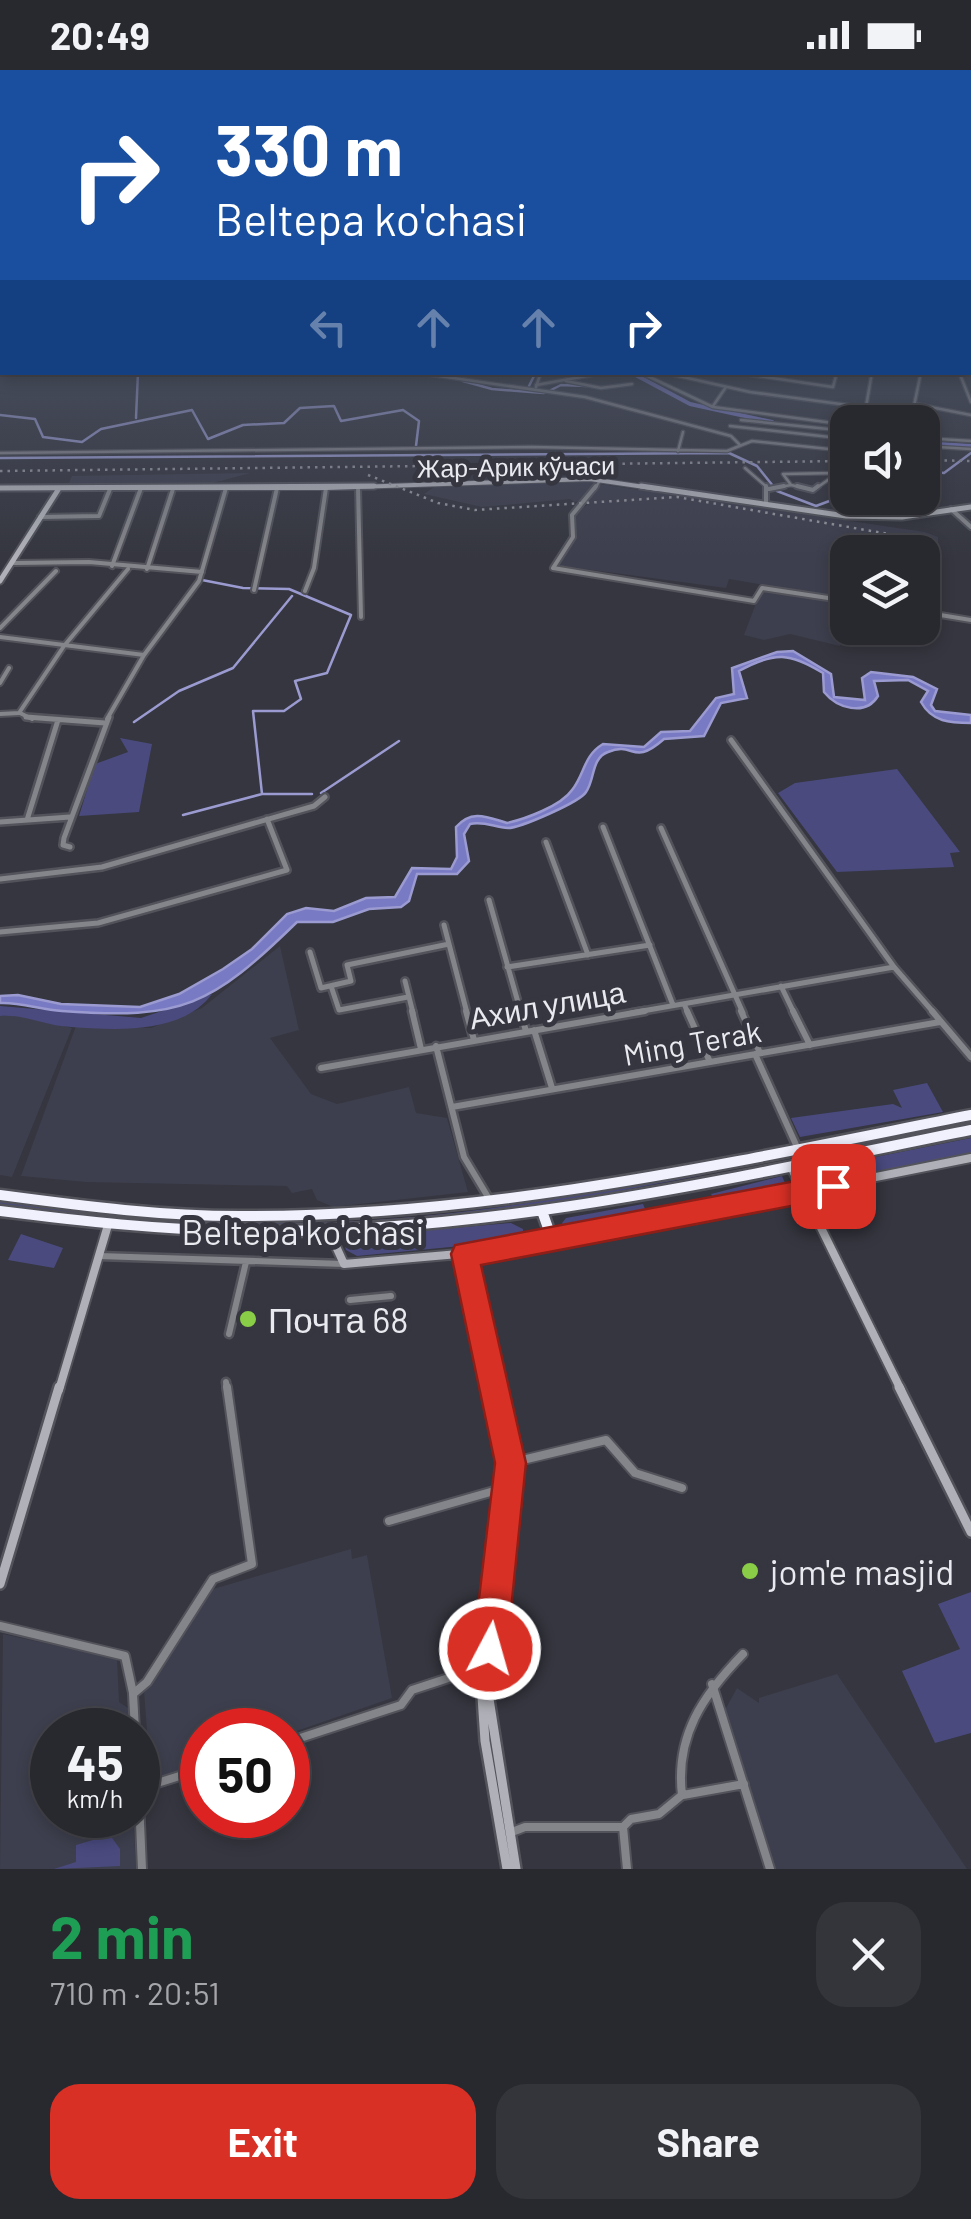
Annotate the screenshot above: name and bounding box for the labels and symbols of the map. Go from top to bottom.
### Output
street label: Жар-Арик кўчаси [417,449,615,483]
street label: Ахил улица [466,973,628,1035]
street label: Ming Terak [620,1012,764,1072]
pin [791,1144,876,1229]
street label: Beltepa ko'chasi [182,1210,424,1252]
place label: Почта 68 [268,1298,408,1340]
marker: Почта 68 [237,1308,259,1330]
place label: jom'e masjid [768,1550,954,1592]
marker: jom'e masjid [739,1560,761,1582]
position arrow [438,1597,542,1701]
speed limit sign: 50 [180,1708,310,1838]

